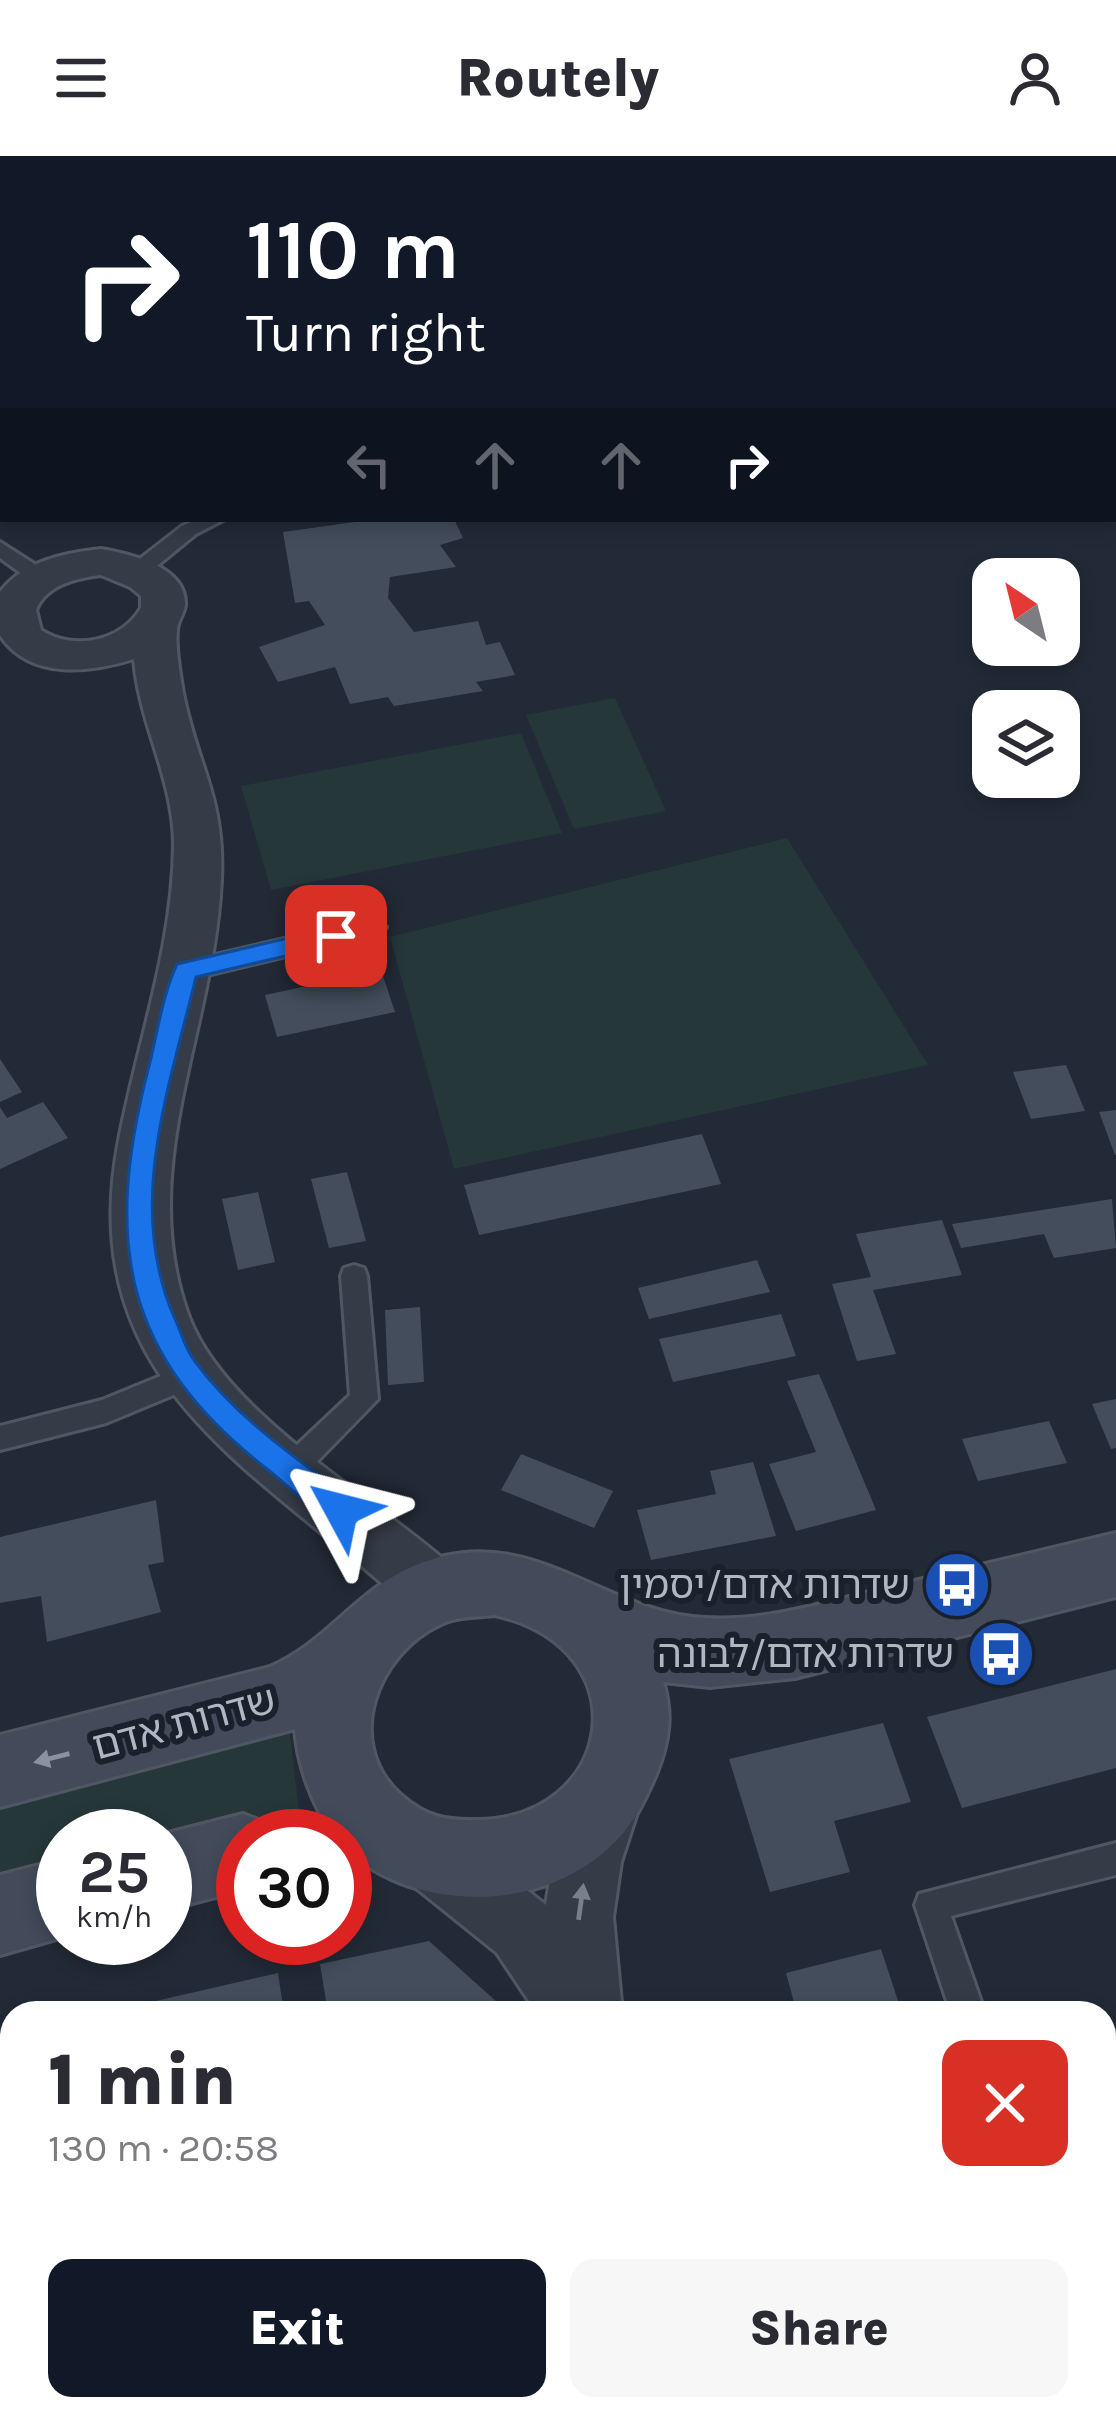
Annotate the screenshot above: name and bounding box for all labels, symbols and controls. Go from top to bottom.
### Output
icon: menu [48,45,114,111]
icon: person [1002,45,1068,111]
text: Routely [457,46,659,110]
text: 110 m [246,201,460,299]
icon: right [48,204,204,360]
text: Turn right [246,301,486,365]
icon: left [336,432,402,498]
icon: ahead [462,432,528,498]
icon: ahead [588,432,654,498]
icon: right [714,432,780,498]
north arrow [972,558,1080,666]
map controls [972,558,1080,798]
button: layers [972,690,1080,798]
pin [285,885,387,987]
icon: arrive [303,903,369,969]
position arrow [278,1447,404,1573]
bus stop icon: שדרות אדם/יסמין [922,1550,992,1620]
place label: שדרות אדם/יסמין [619,1562,910,1608]
bus stop icon: שדרות אדם/לבונה [966,1619,1036,1689]
place label: שדרות אדם/לבונה [657,1631,954,1677]
street label: שדרות אדם [87,1676,281,1770]
one-way arrow [33,1750,70,1769]
speed limit sign: 30 [216,1809,372,1965]
text: 25 [78,1837,150,1907]
one-way arrow [572,1883,591,1920]
text: km/h [76,1899,152,1935]
text: 1 min [48,2038,237,2122]
button: close [942,2040,1068,2166]
text: 130 m · 20:58 [48,2125,279,2171]
button: Exit [48,2259,546,2397]
button: Share [570,2259,1068,2397]

